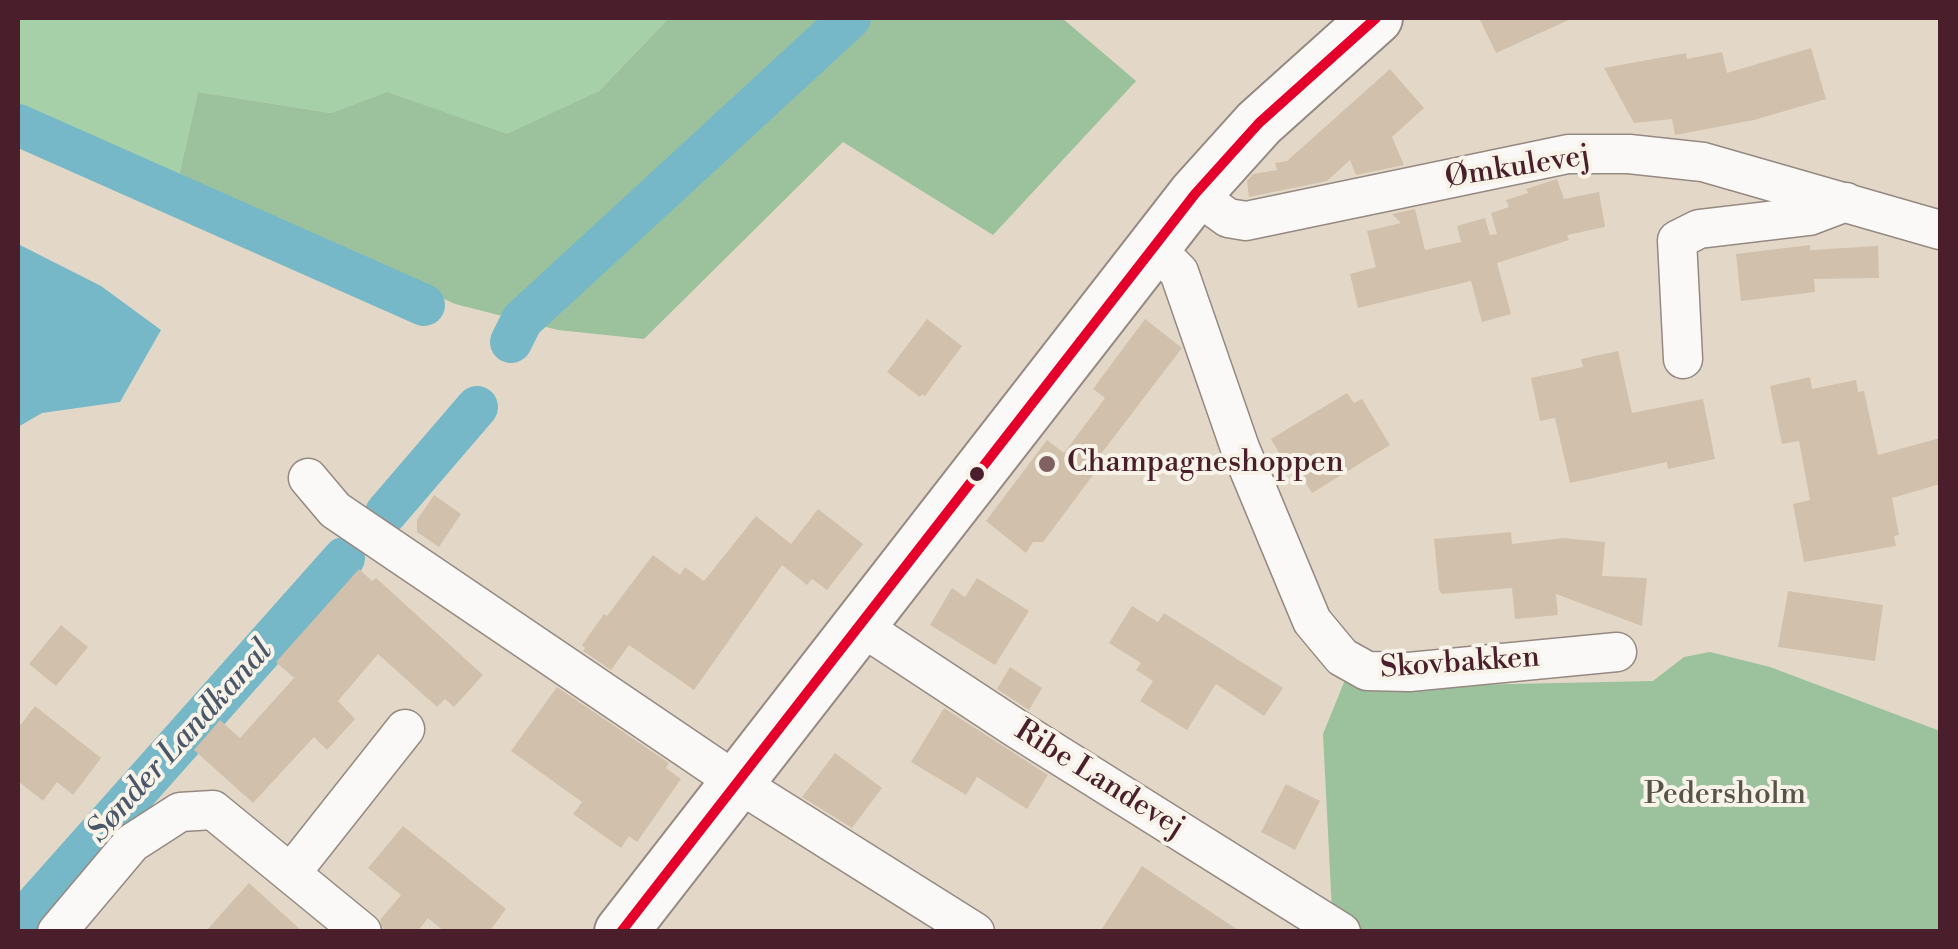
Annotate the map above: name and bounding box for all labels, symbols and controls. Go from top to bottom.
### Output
street label: Ømkulevej [1443,139,1593,197]
place label: Champagneshoppen [1067,446,1344,482]
marker: Champagneshoppen [1036,453,1058,475]
unlabelled marker [967,464,987,484]
water label: Sønder Landkanal [80,633,282,851]
street label: Skovbakken [1379,640,1541,688]
street label: Ribe Landevej [1007,713,1191,847]
park label: Pedersholm [1644,778,1806,814]

